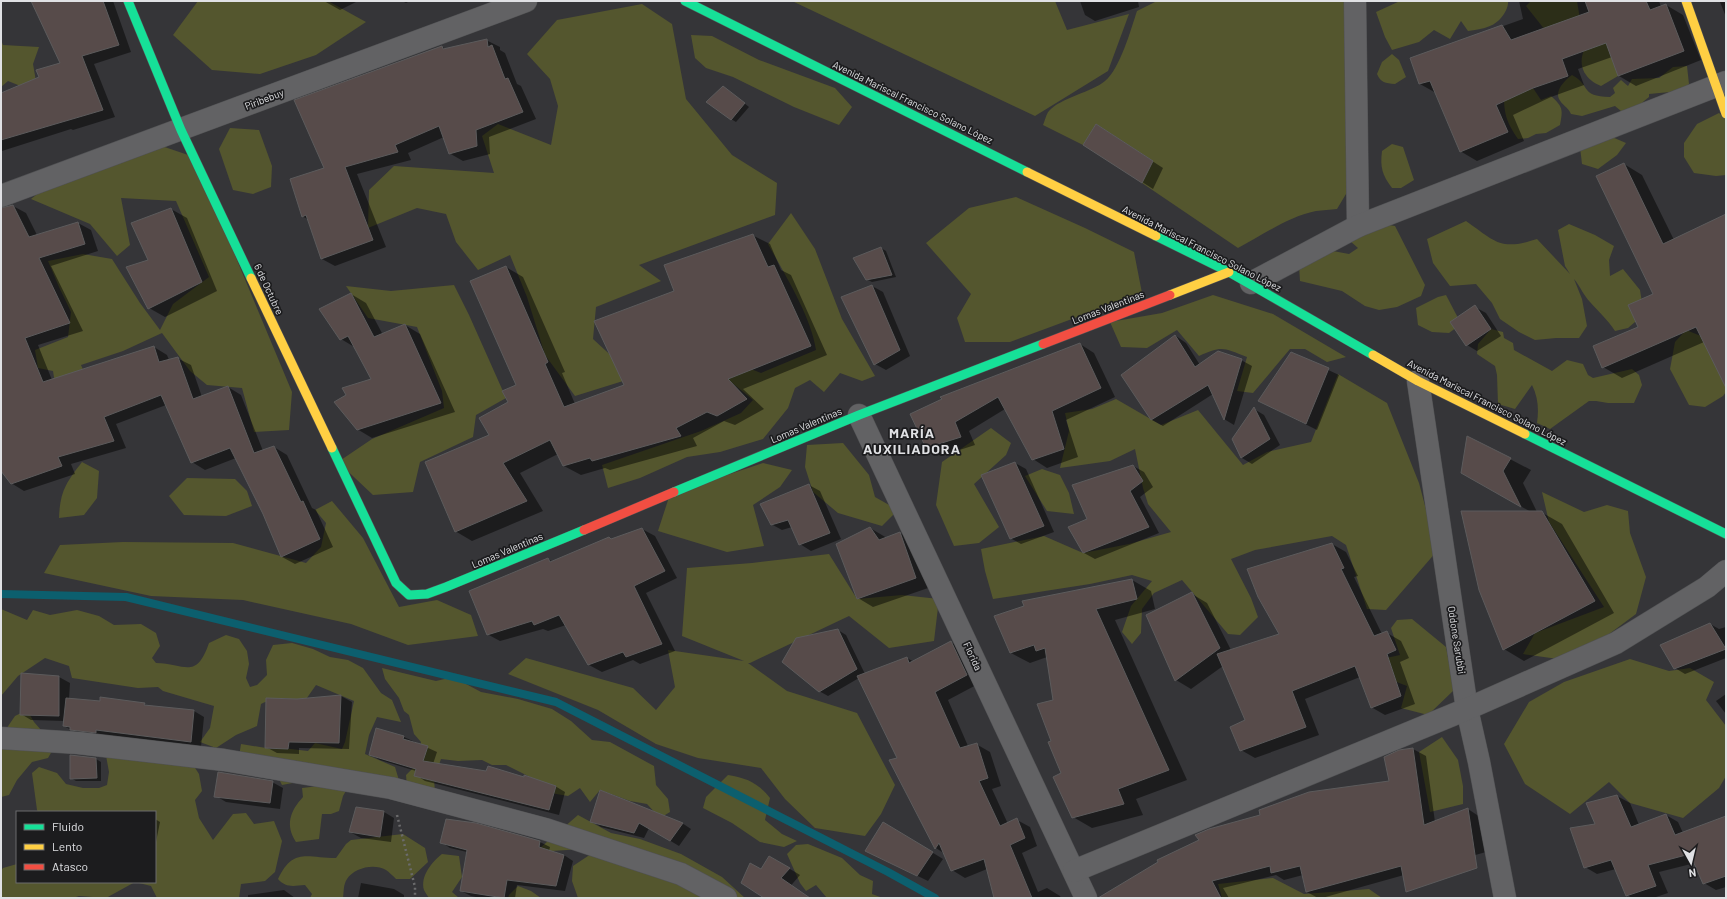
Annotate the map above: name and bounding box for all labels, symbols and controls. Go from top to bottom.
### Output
street label: Avenida Mariscal Francisco Solano López [831,58,995,146]
street label: Piribebuy [243,86,286,112]
street label: Avenida Mariscal Francisco Solano López [1121,203,1284,294]
street label: 6 de Octubre [252,262,286,316]
street label: Lomas Valentinas [1070,288,1146,326]
street label: Avenida Mariscal Francisco Solano López [1406,357,1569,448]
street label: Lomas Valentinas [769,404,844,445]
district label: MARÍA AUXILIADORA [863,424,961,457]
street label: Lomas Valentinas [470,529,545,570]
street label: Oddone Sarubbi [1446,605,1468,675]
street label: Florida [961,640,985,672]
legend [16,811,156,883]
text: Fluido [52,819,84,833]
text: Lento [52,839,82,853]
north arrow [1671,843,1711,883]
text: Atasco [52,859,88,873]
text: N [1688,866,1697,880]

